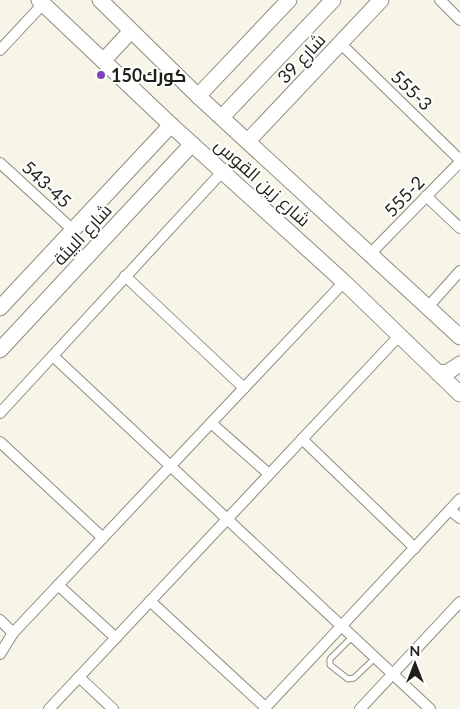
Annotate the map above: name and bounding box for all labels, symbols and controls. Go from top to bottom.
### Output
street label: شارع 39 [272,28,331,89]
place label: كورك150 [111,64,186,87]
street label: 555-3 [387,65,437,115]
marker: كورك150 [95,69,107,81]
street label: شارع زين القوس [209,133,315,232]
street label: 543-45 [18,156,76,212]
street label: 555-2 [379,171,429,221]
street label: شارع البيئة [48,199,117,270]
north arrow [390,639,440,689]
text: N [410,642,420,659]

